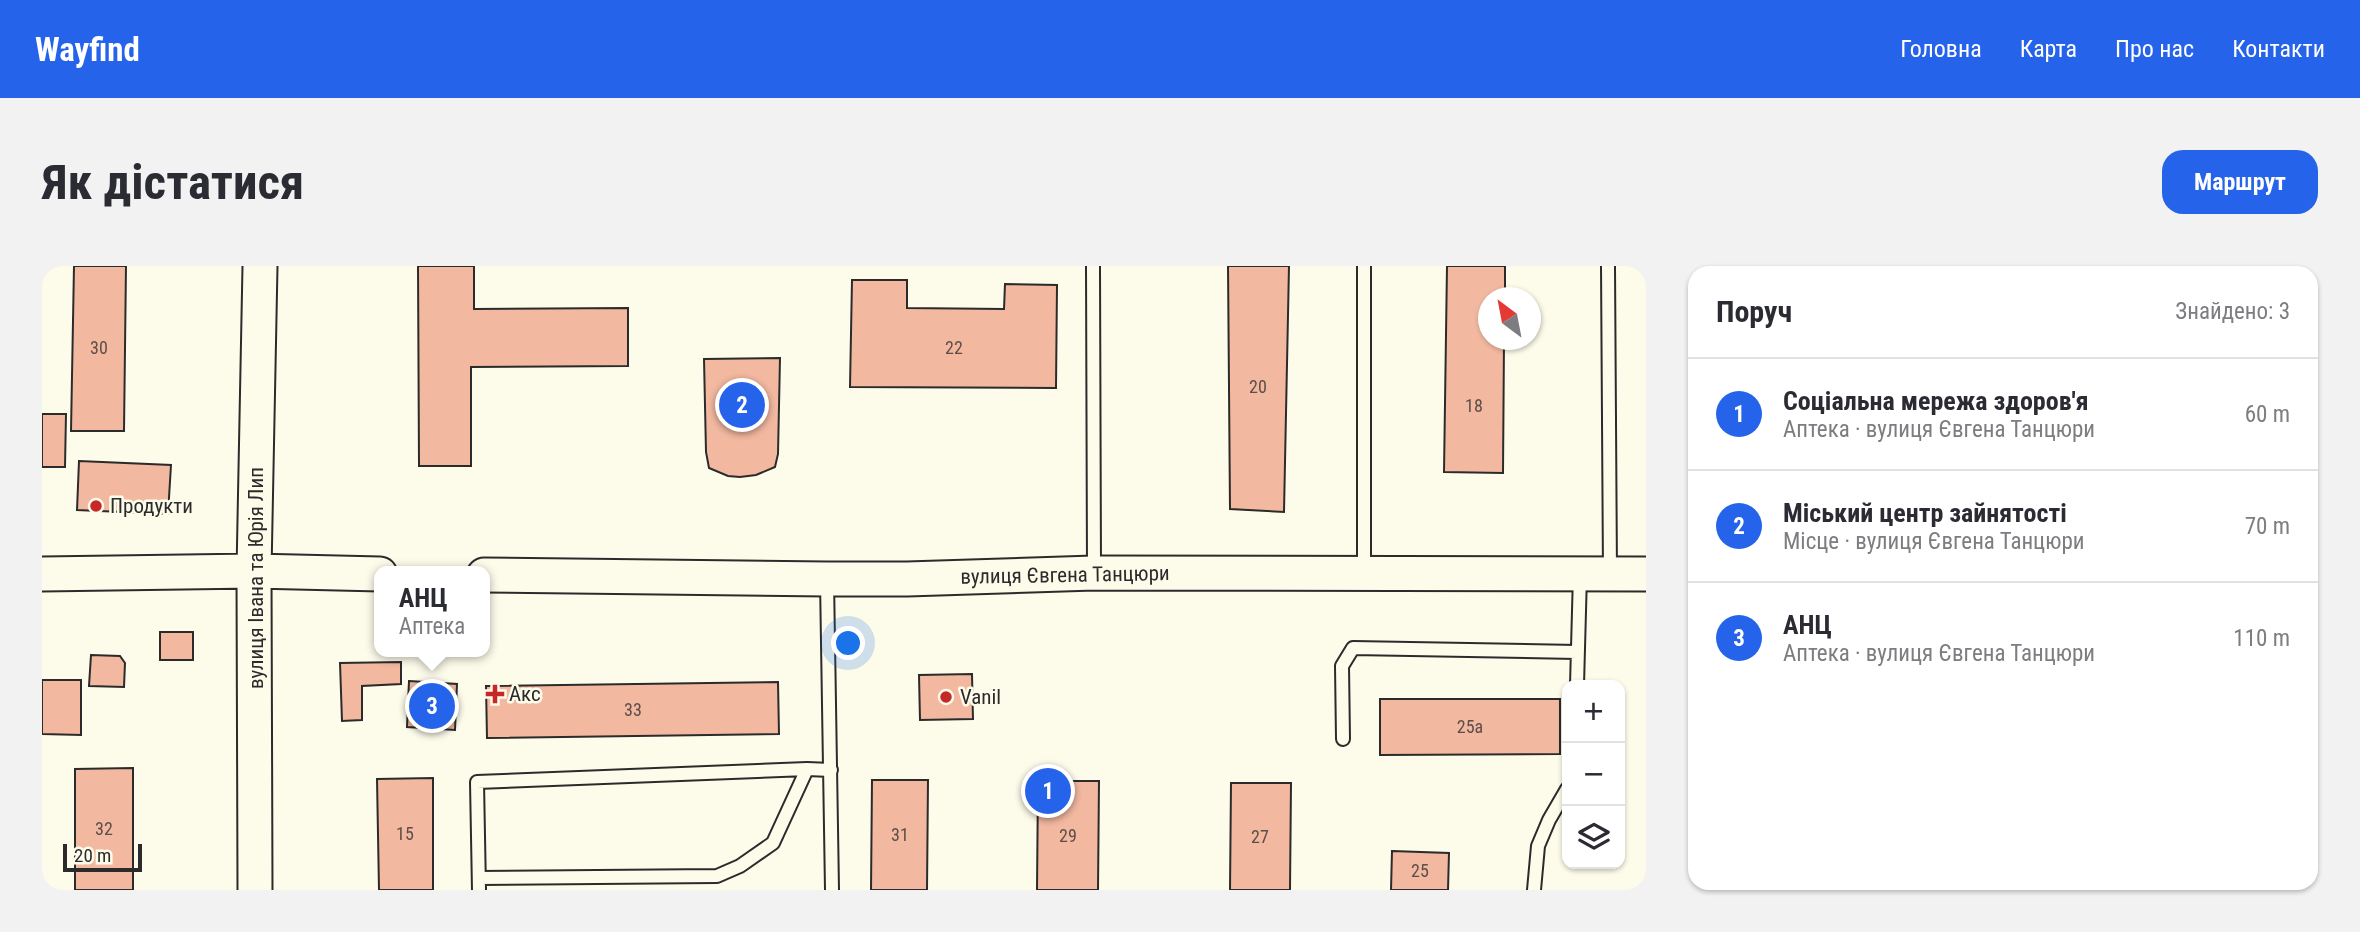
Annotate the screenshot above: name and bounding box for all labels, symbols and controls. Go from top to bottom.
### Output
text: Wayfind [35,30,140,69]
text: Головна [1900,35,1982,63]
text: Карта [2020,35,2077,63]
text: Про нас [2115,35,2194,63]
text: Контакти [2232,35,2325,63]
button: Маршрут [2162,150,2318,214]
text: Як дістатися [42,154,304,211]
north arrow [1478,287,1541,350]
text: Поруч [1716,294,1792,329]
text: Знайдено: 3 [2175,298,2290,325]
house number: 30 [90,337,108,358]
house number: 22 [945,337,963,358]
house number: 20 [1249,376,1267,397]
pin: 2 [719,379,765,431]
text: Соціальна мережа здоров'я [1783,386,2088,416]
house number: 18 [1465,395,1483,416]
text: 1 [1733,401,1745,428]
text: 60 m [2245,401,2290,428]
text: Аптека · вулиця Євгена Танцюри [1783,416,2095,443]
street label: вулиця Івана та Юрія Лип [244,467,268,689]
place label: Продукти [110,494,193,518]
marker: Продукти [88,498,104,514]
text: Міський центр зайнятості [1783,498,2067,528]
text: 2 [1733,513,1745,540]
text: 70 m [2245,513,2290,540]
text: Місце · вулиця Євгена Танцюри [1783,528,2084,555]
street label: вулиця Євгена Танцюри [960,561,1170,589]
popup [374,566,490,657]
text: АНЦ [399,583,447,613]
text: АНЦ [1783,610,1832,640]
text: Аптека [399,613,465,640]
text: 3 [1733,625,1745,652]
text: 110 m [2233,625,2290,652]
your location [831,626,865,660]
text: Аптека · вулиця Євгена Танцюри [1783,640,2095,667]
pin: 3 [409,680,455,732]
map controls [1562,680,1625,869]
button: + [1562,680,1625,743]
place label: Акс [509,682,541,706]
place label: Vanil [960,685,1001,709]
marker: Акс [487,686,503,702]
marker: Vanil [938,689,954,705]
house number: 33 [624,699,642,720]
house number: 25а [1457,716,1483,737]
button: − [1562,743,1625,806]
pin: 1 [1025,765,1071,817]
button: layers [1562,806,1625,869]
house number: 32 [95,818,113,839]
house number: 15 [396,823,414,844]
house number: 31 [891,824,909,845]
house number: 29 [1059,825,1077,846]
house number: 27 [1251,826,1269,847]
scale bar [63,841,142,873]
text: 20 m [74,844,111,867]
house number: 25 [1411,860,1429,881]

